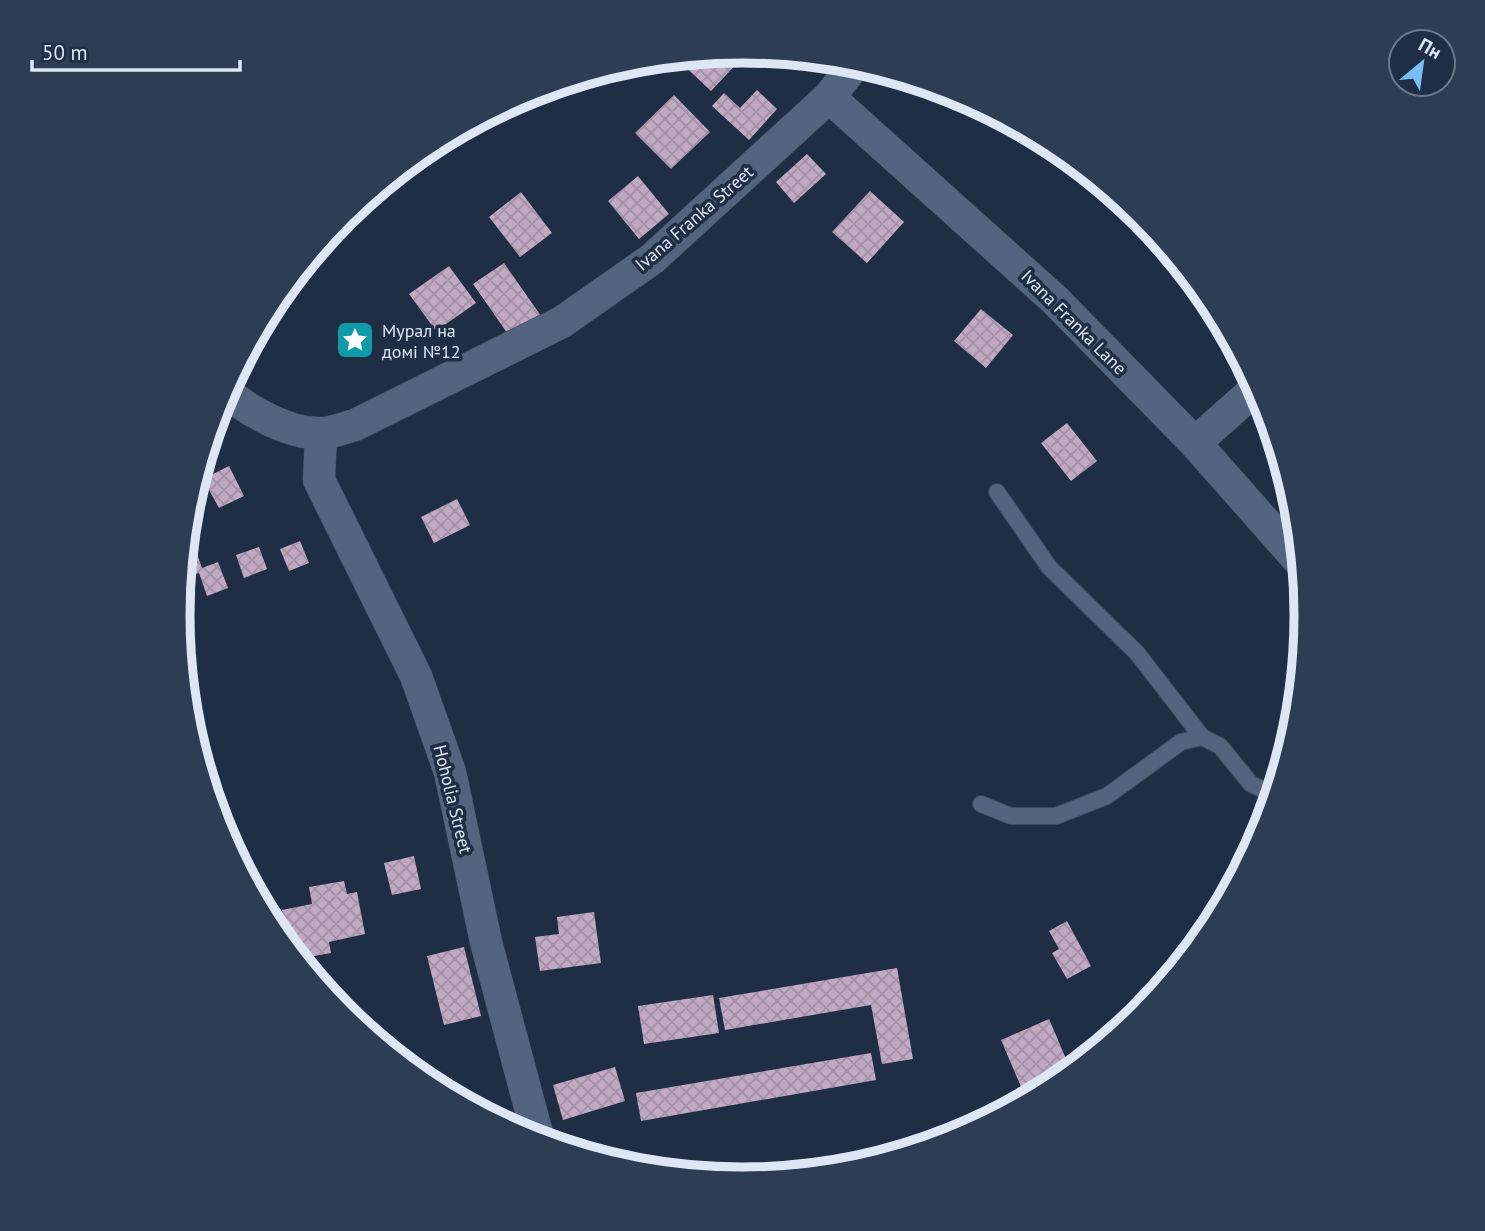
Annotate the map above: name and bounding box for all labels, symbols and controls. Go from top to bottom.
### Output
scale bar [32,28,240,72]
north arrow [1387,28,1457,98]
text: Пн [1415,32,1446,64]
text: 50 m [42,39,88,66]
street label: Ivana Franka Street [630,160,758,276]
street label: Ivana Franka Lane [1016,264,1132,380]
place icon: Мурал на домі №12 [334,319,376,361]
place label: Мурал на домі №12 [382,319,461,363]
street label: Hoholia Street [428,742,478,856]

